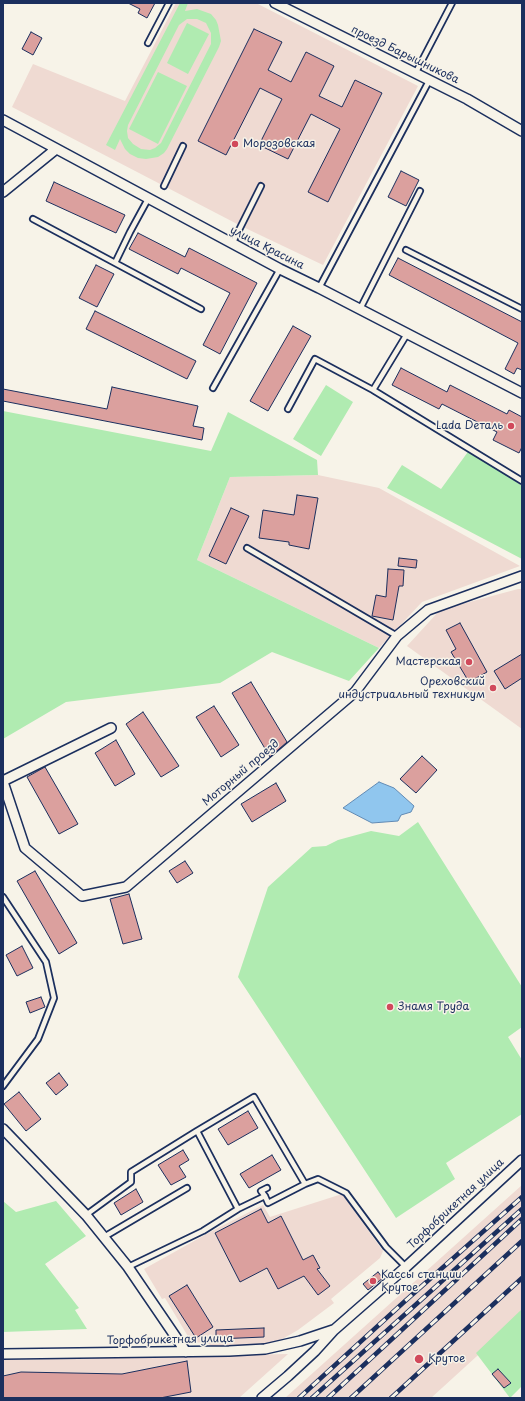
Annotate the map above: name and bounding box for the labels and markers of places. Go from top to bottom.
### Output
place label: Морозовская [243,137,315,151]
marker: Морозовская [230,139,240,149]
place label: Lada Dеталь [436,419,503,433]
marker: Lada Dеталь [506,421,516,431]
place label: Мастерская [396,655,461,669]
marker: Мастерская [464,657,474,667]
place label: Ореховский индустриальный техникум [338,675,485,701]
marker: Ореховский индустриальный техникум [488,683,498,693]
place label: Знамя Труда [398,1000,469,1014]
marker: Знамя Труда [385,1002,395,1012]
place label: Кассы станции Крутое [381,1268,462,1294]
marker: Кассы станции Крутое [368,1276,378,1286]
place label: Крутое [428,1352,465,1366]
marker: Крутое [413,1353,425,1365]

